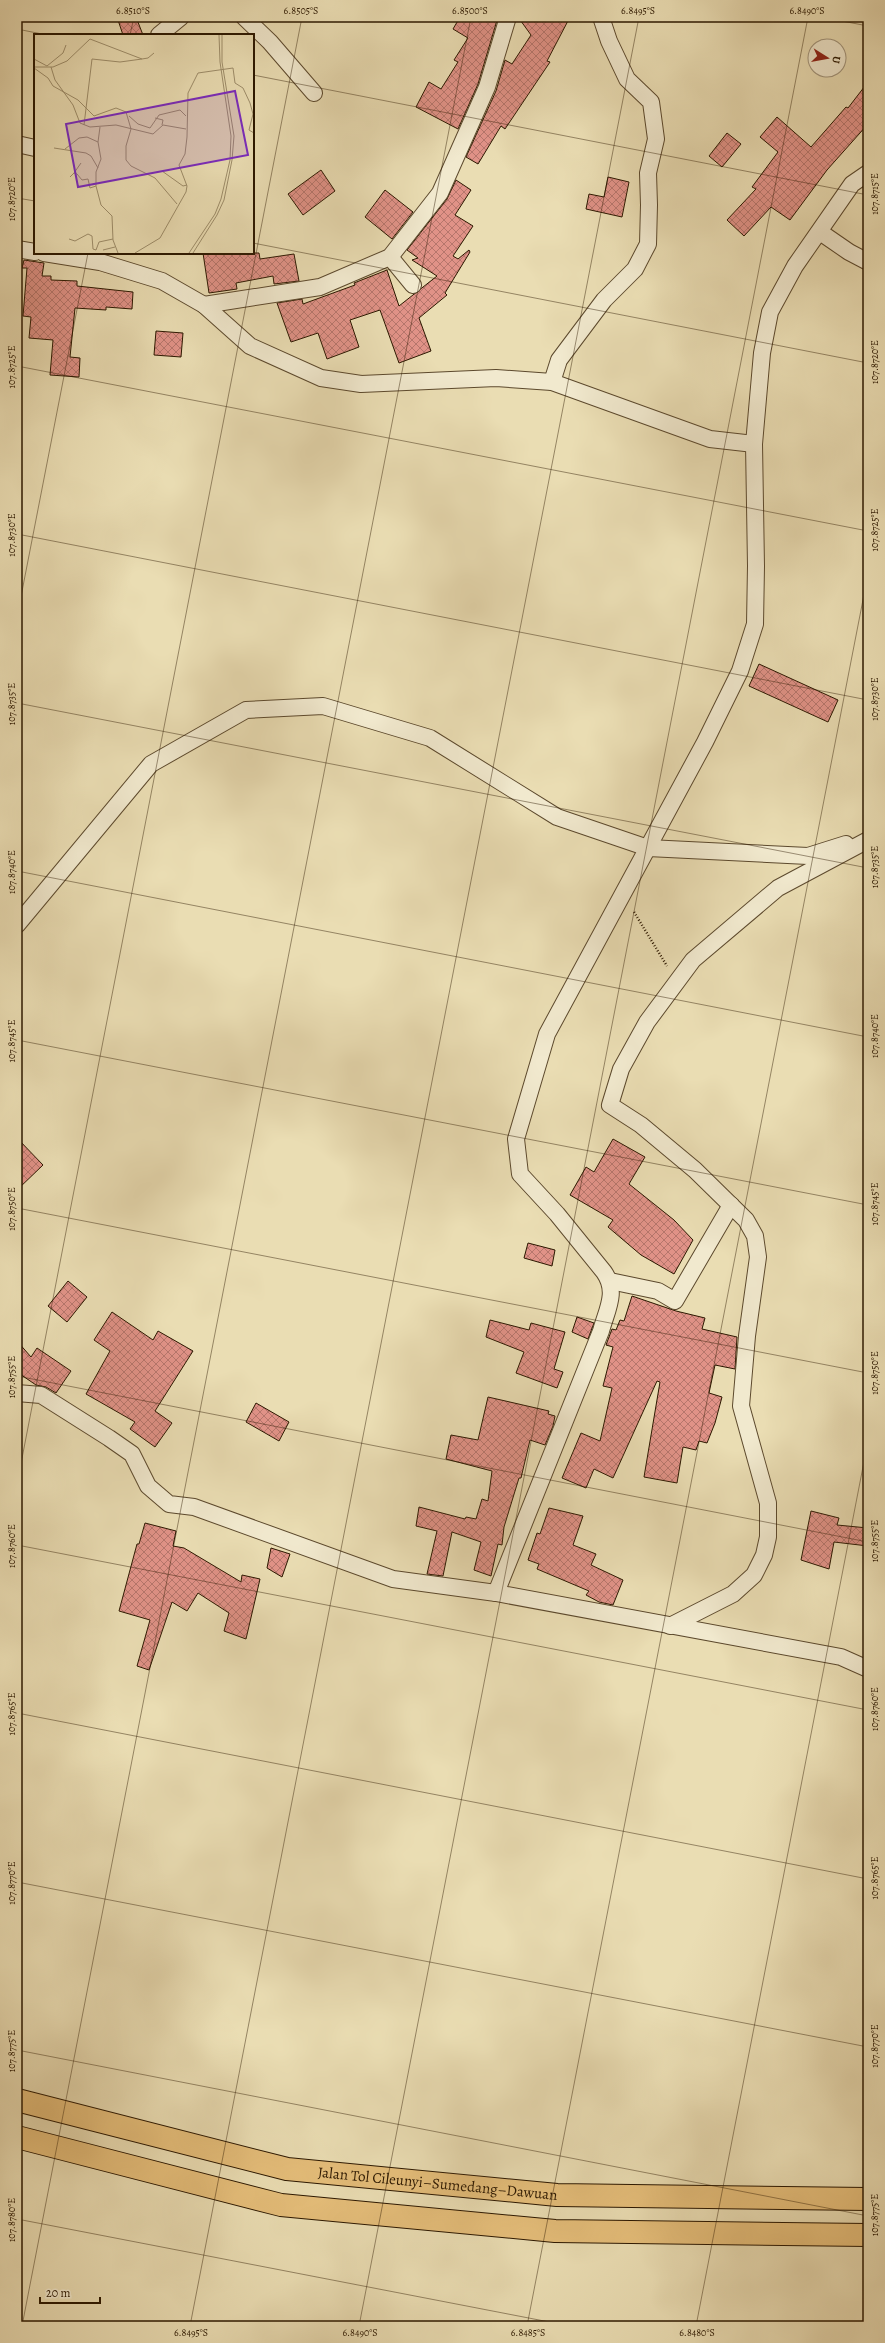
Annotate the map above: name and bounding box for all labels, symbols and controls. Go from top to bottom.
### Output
text: 6.8510°S [116,4,150,17]
text: 6.8505°S [284,4,318,17]
text: 6.8500°S [452,4,488,17]
text: 6.8495°S [621,4,655,17]
text: 6.8490°S [789,4,825,17]
inset map [34,34,254,254]
north arrow [807,38,847,78]
text: U [828,55,844,66]
text: 107.8715°E [868,173,881,215]
text: 107.8720°E [5,177,18,221]
text: 107.8720°E [868,340,881,384]
text: 107.8725°E [5,345,18,389]
text: 107.8725°E [868,508,881,552]
text: 107.8730°E [5,513,18,557]
text: 107.8730°E [868,677,881,721]
text: 107.8735°E [5,683,18,725]
text: 107.8735°E [868,846,881,888]
text: 107.8740°E [5,850,18,894]
text: 107.8740°E [868,1014,881,1058]
text: 107.8745°E [5,1020,18,1062]
text: 107.8745°E [868,1183,881,1225]
text: 107.8750°E [5,1187,18,1231]
text: 107.8750°E [868,1351,881,1395]
text: 107.8755°E [5,1356,18,1398]
text: 107.8755°E [868,1520,881,1562]
text: 107.8760°E [5,1524,18,1568]
text: 107.8760°E [868,1687,881,1731]
text: 107.8765°E [5,1692,18,1735]
text: 107.8765°E [868,1856,881,1899]
text: 107.8770°E [5,1861,18,1905]
text: 107.8770°E [868,2024,881,2068]
text: 107.8775°E [5,2030,18,2072]
street label: Jalan Tol Cileunyi–Sumedang–Dawuan [317,2162,558,2205]
text: 107.8775°E [868,2194,881,2236]
text: 107.8780°E [5,2198,18,2242]
scale bar [40,2279,100,2305]
text: 20 m [46,2285,70,2301]
text: 6.8495°S [174,2326,208,2339]
text: 6.8490°S [342,2326,378,2339]
text: 6.8485°S [511,2326,545,2339]
text: 6.8480°S [679,2326,715,2339]

